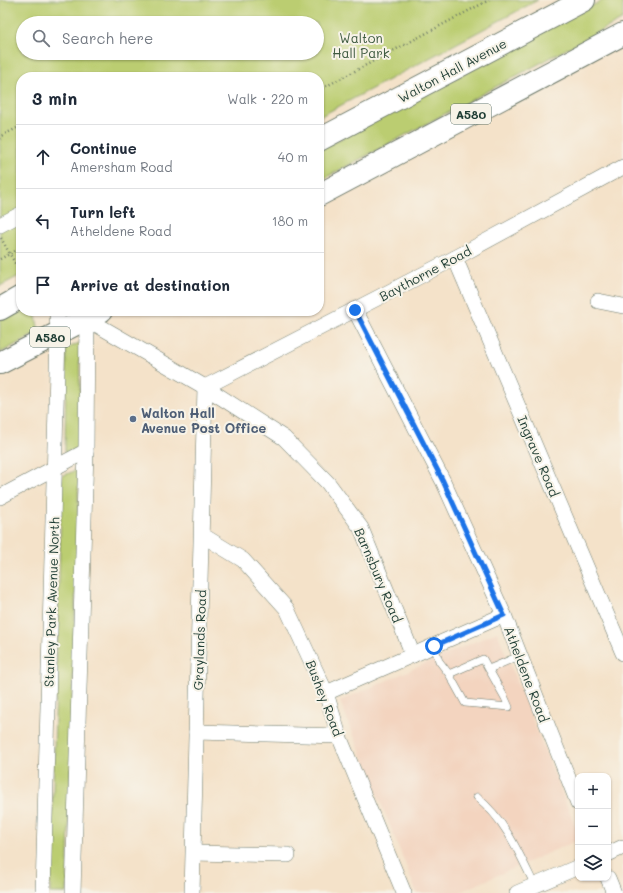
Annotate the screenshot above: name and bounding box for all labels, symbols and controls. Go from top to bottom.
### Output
search box [16,16,324,60]
icon: search [30,27,52,49]
text: Search here [62,28,153,48]
park label: Walton Hall Park [332,29,390,61]
street label: Walton Hall Avenue [395,34,509,106]
text: 3 min [32,87,77,109]
text: Walk · 220 m [227,90,308,107]
road number: A580 [451,104,491,124]
text: Continue [70,138,137,158]
icon: ahead [32,146,54,168]
text: 40 m [278,148,308,165]
text: Amersham Road [70,158,173,175]
text: Turn left [70,202,135,222]
icon: left [32,210,54,232]
text: 180 m [272,212,308,229]
text: Atheldene Road [70,222,171,239]
street label: Baythorne Road [376,242,474,304]
icon: arrive [32,274,54,296]
text: Arrive at destination [70,275,230,295]
route end [346,301,364,319]
road number: A580 [30,327,70,347]
place label: Walton Hall Avenue Post Office [141,404,267,436]
street label: Ingrave Road [514,413,564,499]
marker: Walton Hall Avenue Post Office [128,414,138,424]
street label: Stanley Park Avenue North [40,517,62,687]
street label: Barnsbury Road [351,525,407,625]
street label: Graylands Road [189,589,209,691]
street label: Atheldene Road [501,624,553,724]
route start [425,637,443,655]
street label: Bushey Road [303,658,347,738]
map controls [575,773,611,881]
button: + [575,773,611,809]
button: − [575,809,611,845]
button: layers [575,845,611,881]

